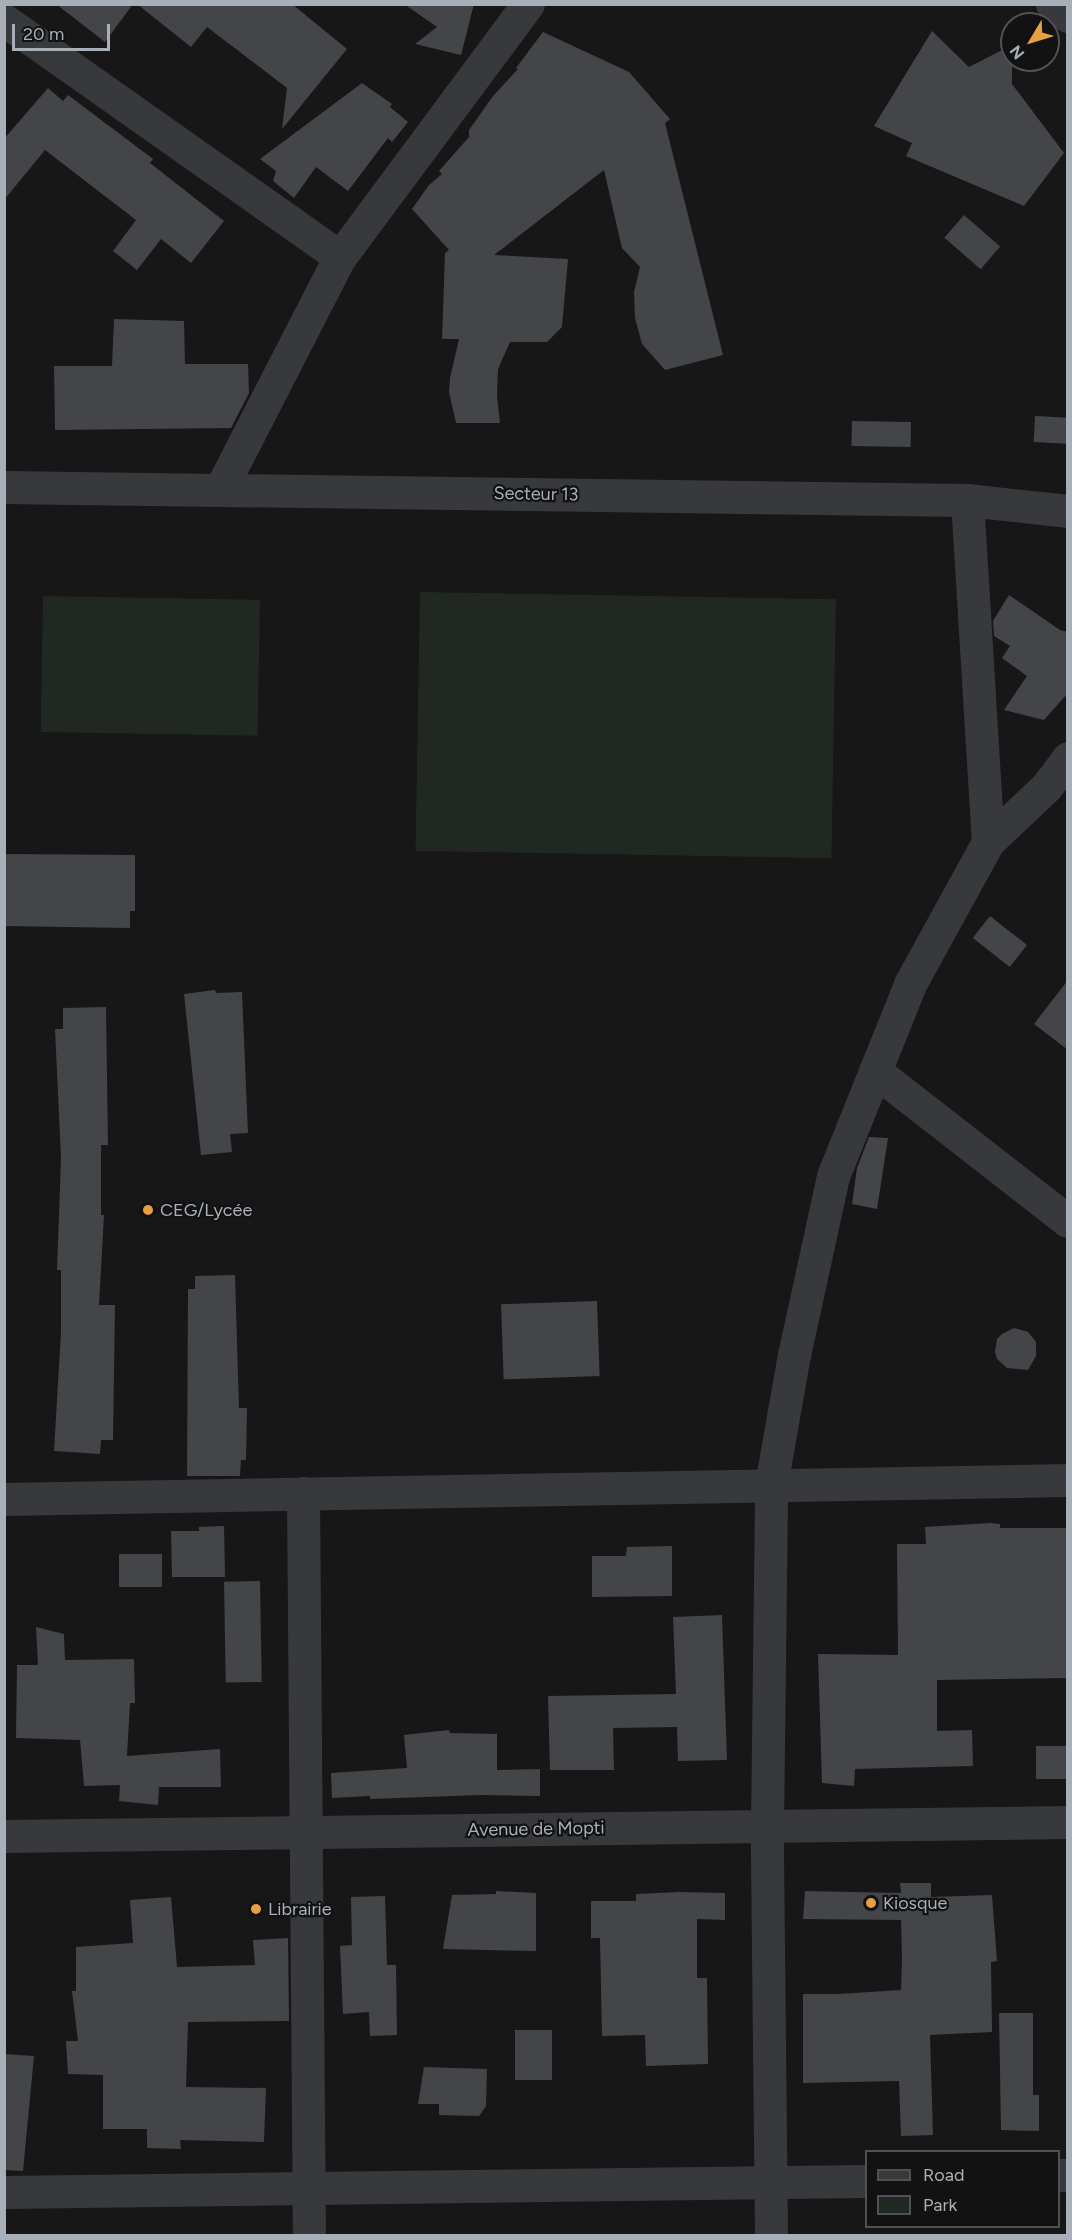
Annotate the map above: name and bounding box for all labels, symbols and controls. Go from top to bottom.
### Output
scale bar [15,12,112,50]
north arrow [1000,12,1060,72]
text: 20 m [23,23,64,45]
text: N [1006,41,1028,63]
street label: Secteur 13 [493,482,579,506]
place label: CEG/Lycée [160,1199,252,1221]
marker: CEG/Lycée [141,1203,155,1217]
street label: Avenue de Mopti [467,1817,605,1841]
place label: Kiosque [883,1892,947,1914]
marker: Kiosque [864,1896,878,1910]
place label: Librairie [268,1898,332,1920]
marker: Librairie [249,1902,263,1916]
legend [865,2150,1060,2228]
text: Road [923,2164,964,2186]
text: Park [923,2194,957,2216]

